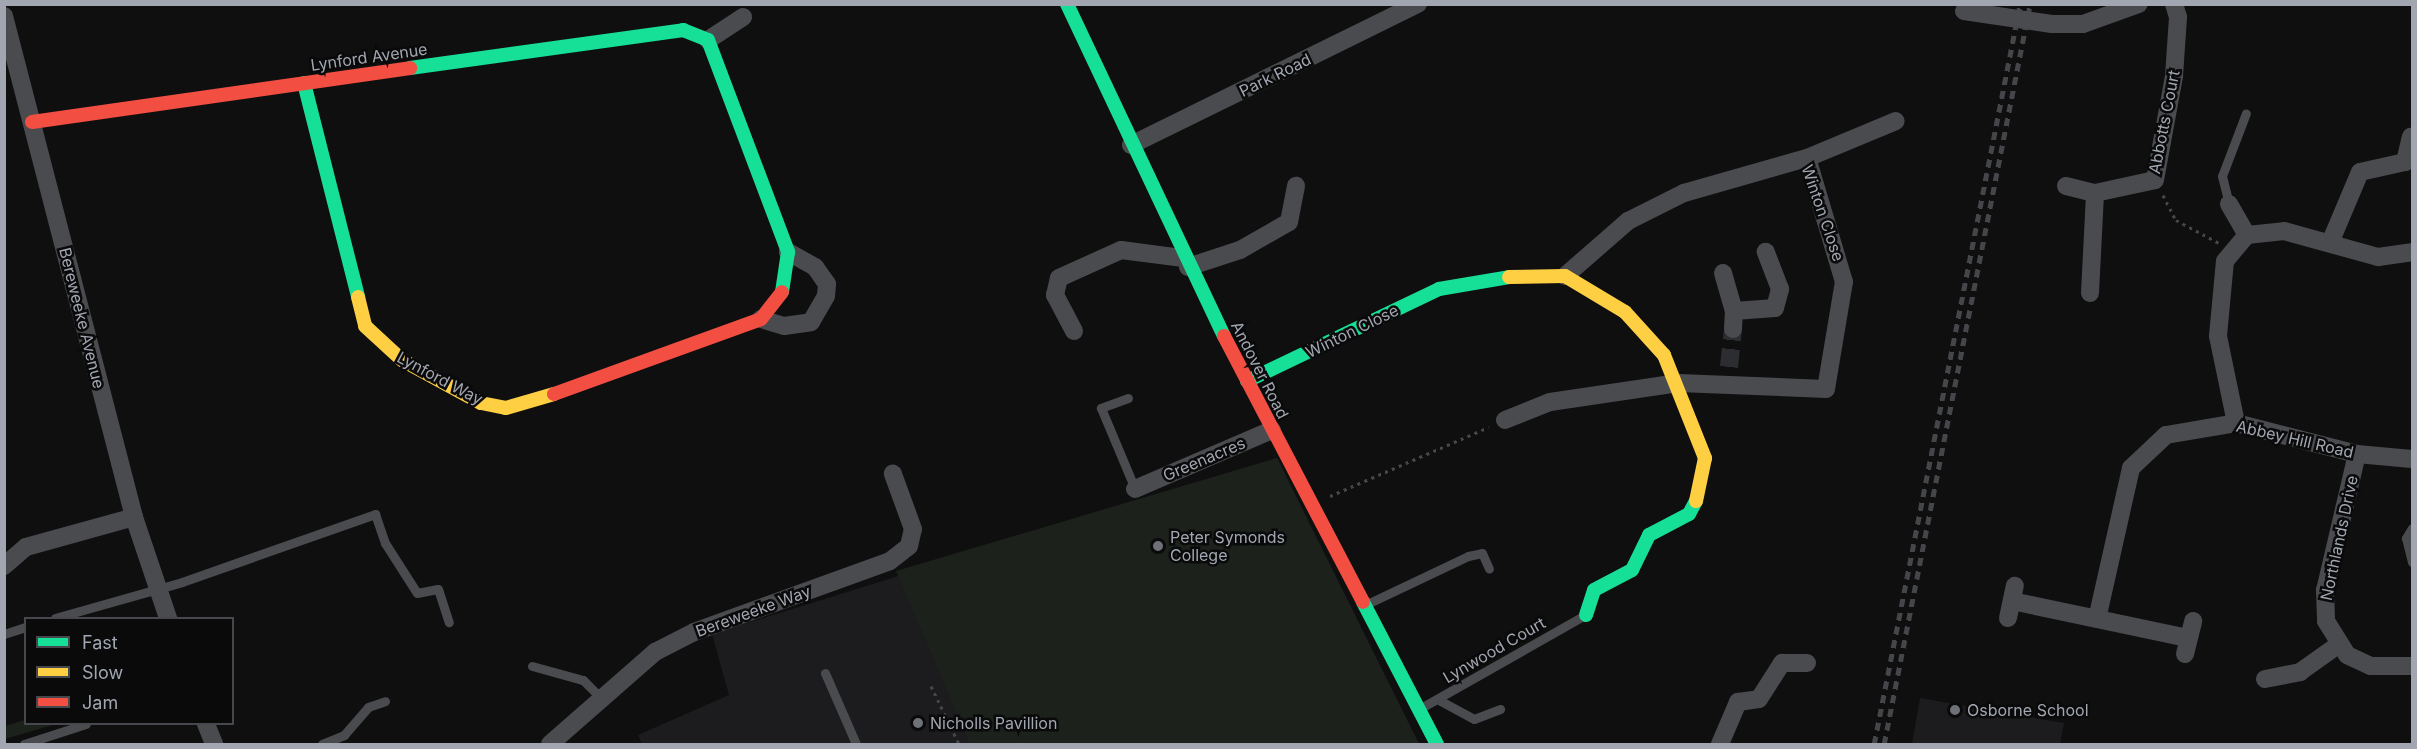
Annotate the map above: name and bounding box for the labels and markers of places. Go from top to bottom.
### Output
place label: Peter Symonds College [1170,527,1285,565]
marker: Peter Symonds College [1151,539,1165,553]
place label: Osborne School [1967,700,2089,720]
marker: Osborne School [1948,703,1962,717]
place label: Nicholls Pavillion [930,713,1057,733]
marker: Nicholls Pavillion [911,716,925,730]

